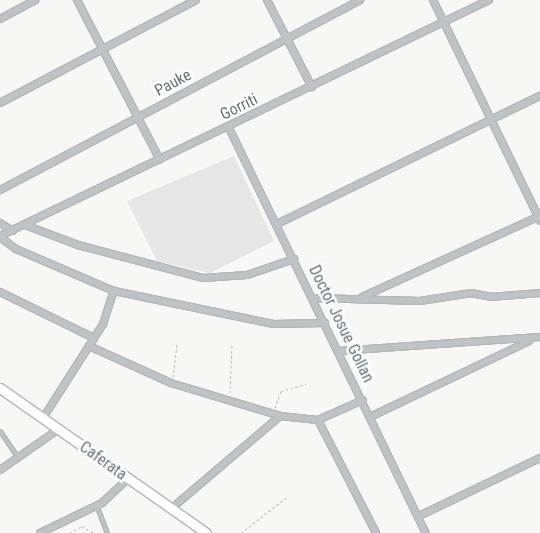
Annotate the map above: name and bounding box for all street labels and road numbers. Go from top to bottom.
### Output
street label: Pauke [151,65,195,101]
street label: Gorriti [217,90,261,124]
street label: Doctor Josue Gollan [304,262,378,386]
street label: Caferata [76,437,130,485]

